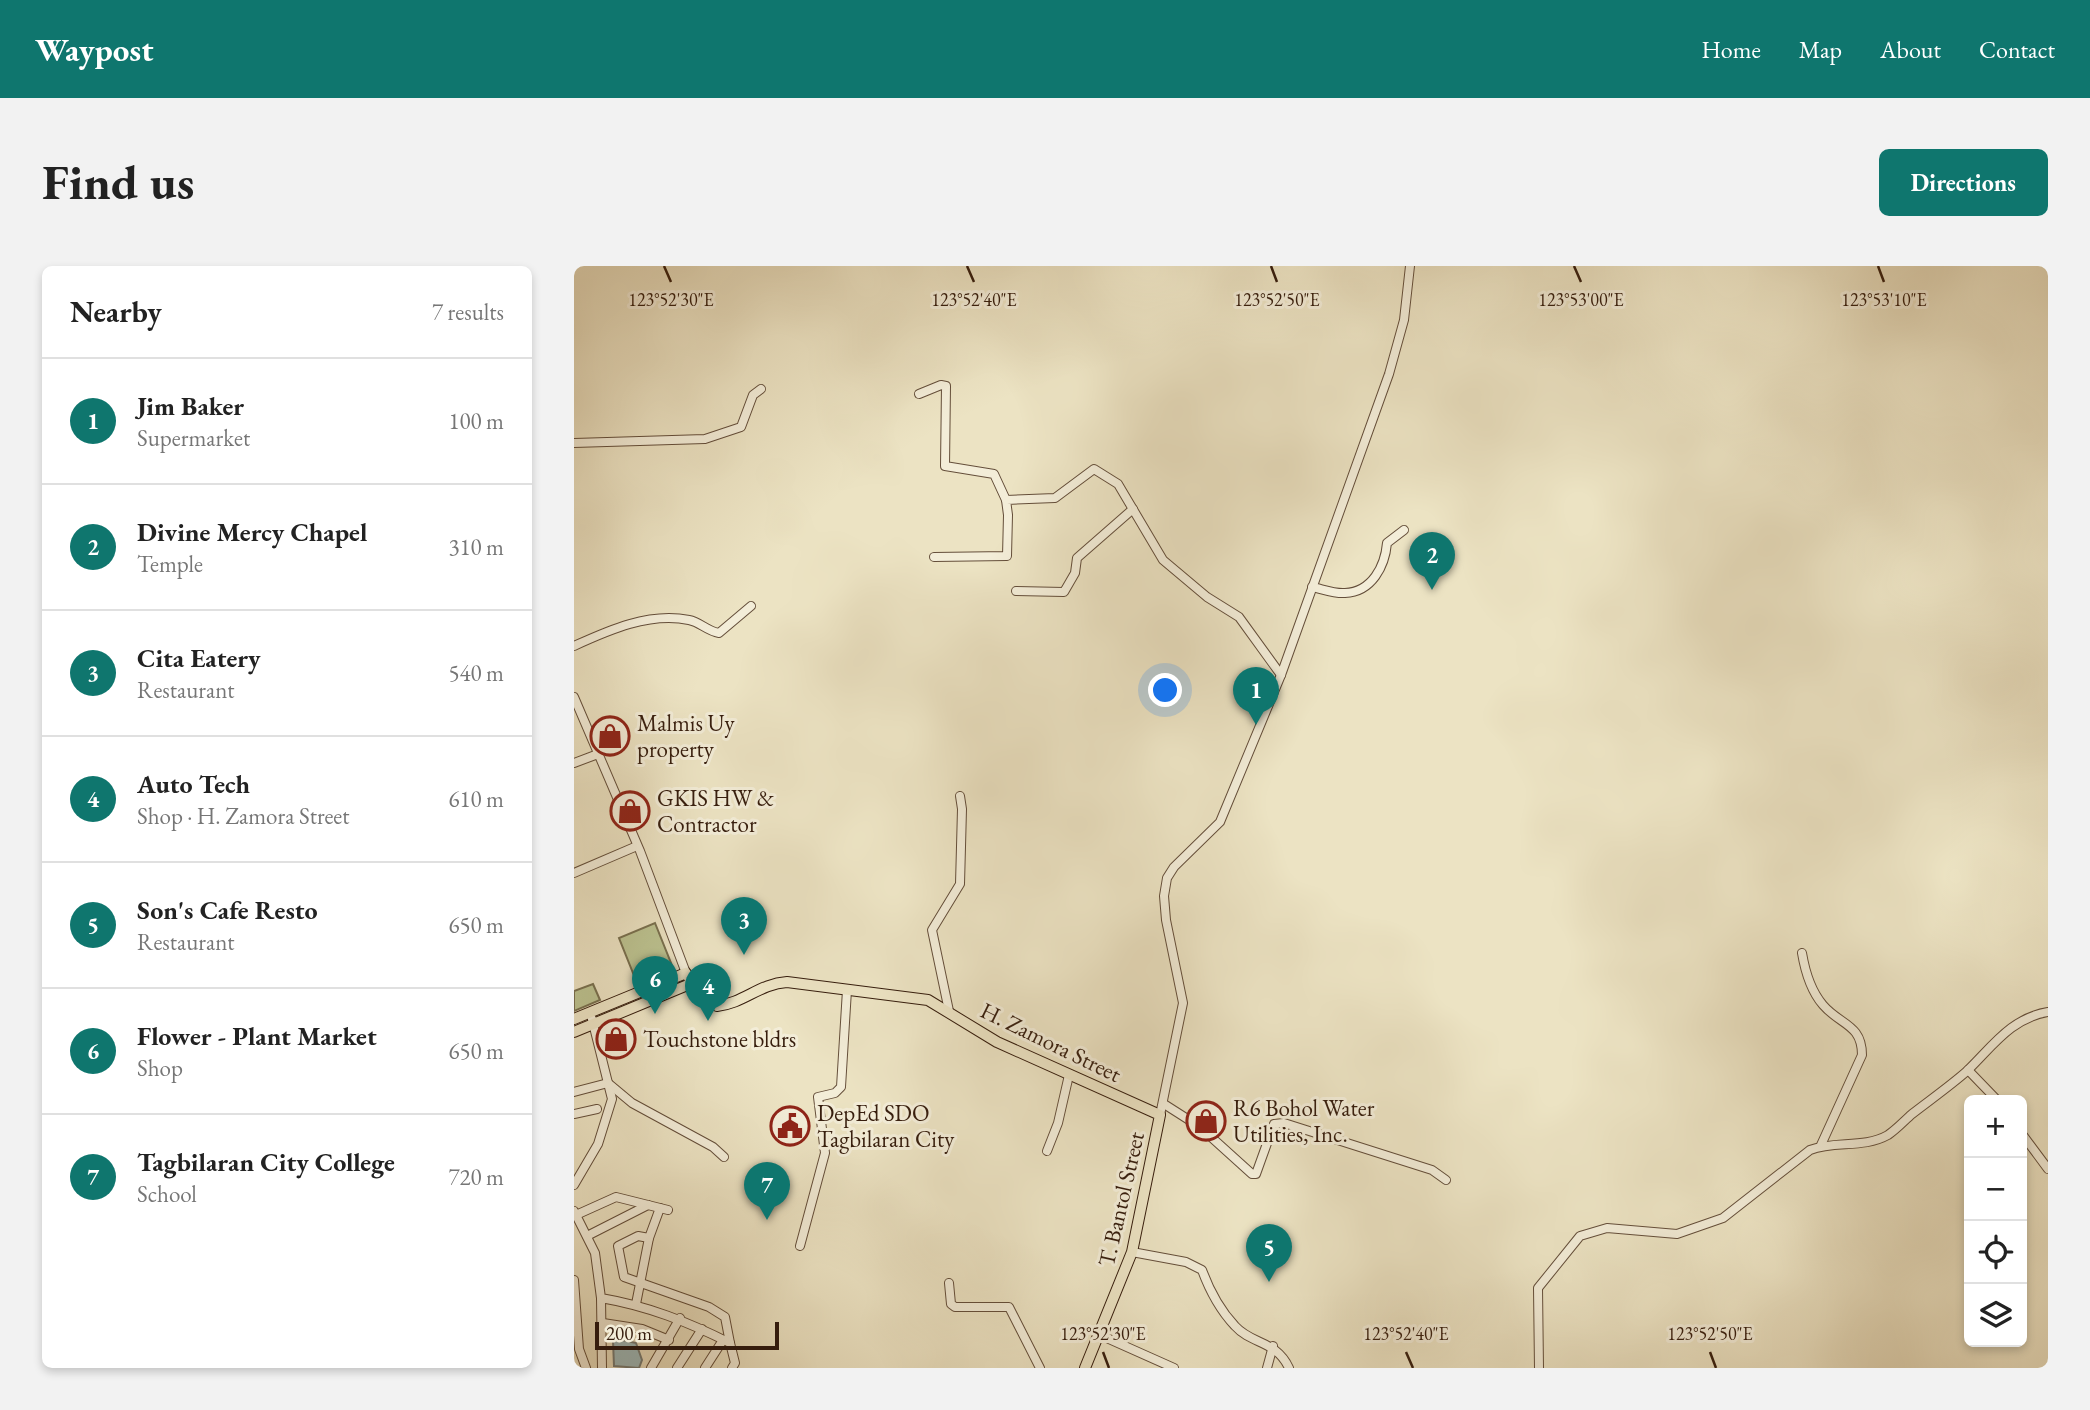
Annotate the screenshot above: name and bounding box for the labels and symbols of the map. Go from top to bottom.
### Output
text: 123°52'30"E [628,288,714,311]
text: 123°52'40"E [931,288,1017,311]
text: 123°52'50"E [1234,288,1320,311]
text: 123°53'00"E [1538,288,1624,311]
text: 123°53'10"E [1841,288,1927,311]
pin: 2 [1409,532,1455,590]
pin: 1 [1233,667,1279,725]
your location [1148,673,1182,707]
place label: Malmis Uy property [637,708,735,764]
shop icon: Malmis Uy property [589,715,631,757]
place label: GKIS HW & Contractor [657,783,774,839]
shop icon: GKIS HW & Contractor [609,790,651,832]
pin: 3 [721,897,767,955]
pin: 6 [632,956,678,1014]
pin: 4 [685,963,731,1021]
street label: H. Zamora Street [976,995,1127,1089]
shop icon: Touchstone bldrs [595,1018,637,1060]
place label: Touchstone bldrs [643,1024,796,1054]
place label: R6 Bohol Water Utilities, Inc. [1233,1093,1375,1149]
place label: DepEd SDO Tagbilaran City [817,1098,955,1154]
shop icon: R6 Bohol Water Utilities, Inc. [1185,1100,1227,1142]
public building icon: DepEd SDO Tagbilaran City [769,1105,811,1147]
street label: T. Bantol Street [1091,1128,1151,1269]
pin: 7 [744,1162,790,1220]
pin: 5 [1246,1224,1292,1282]
scale bar [595,1319,779,1351]
text: 123°52'30"E [1060,1322,1146,1345]
text: 123°52'40"E [1363,1322,1449,1345]
text: 123°52'50"E [1667,1322,1753,1345]

